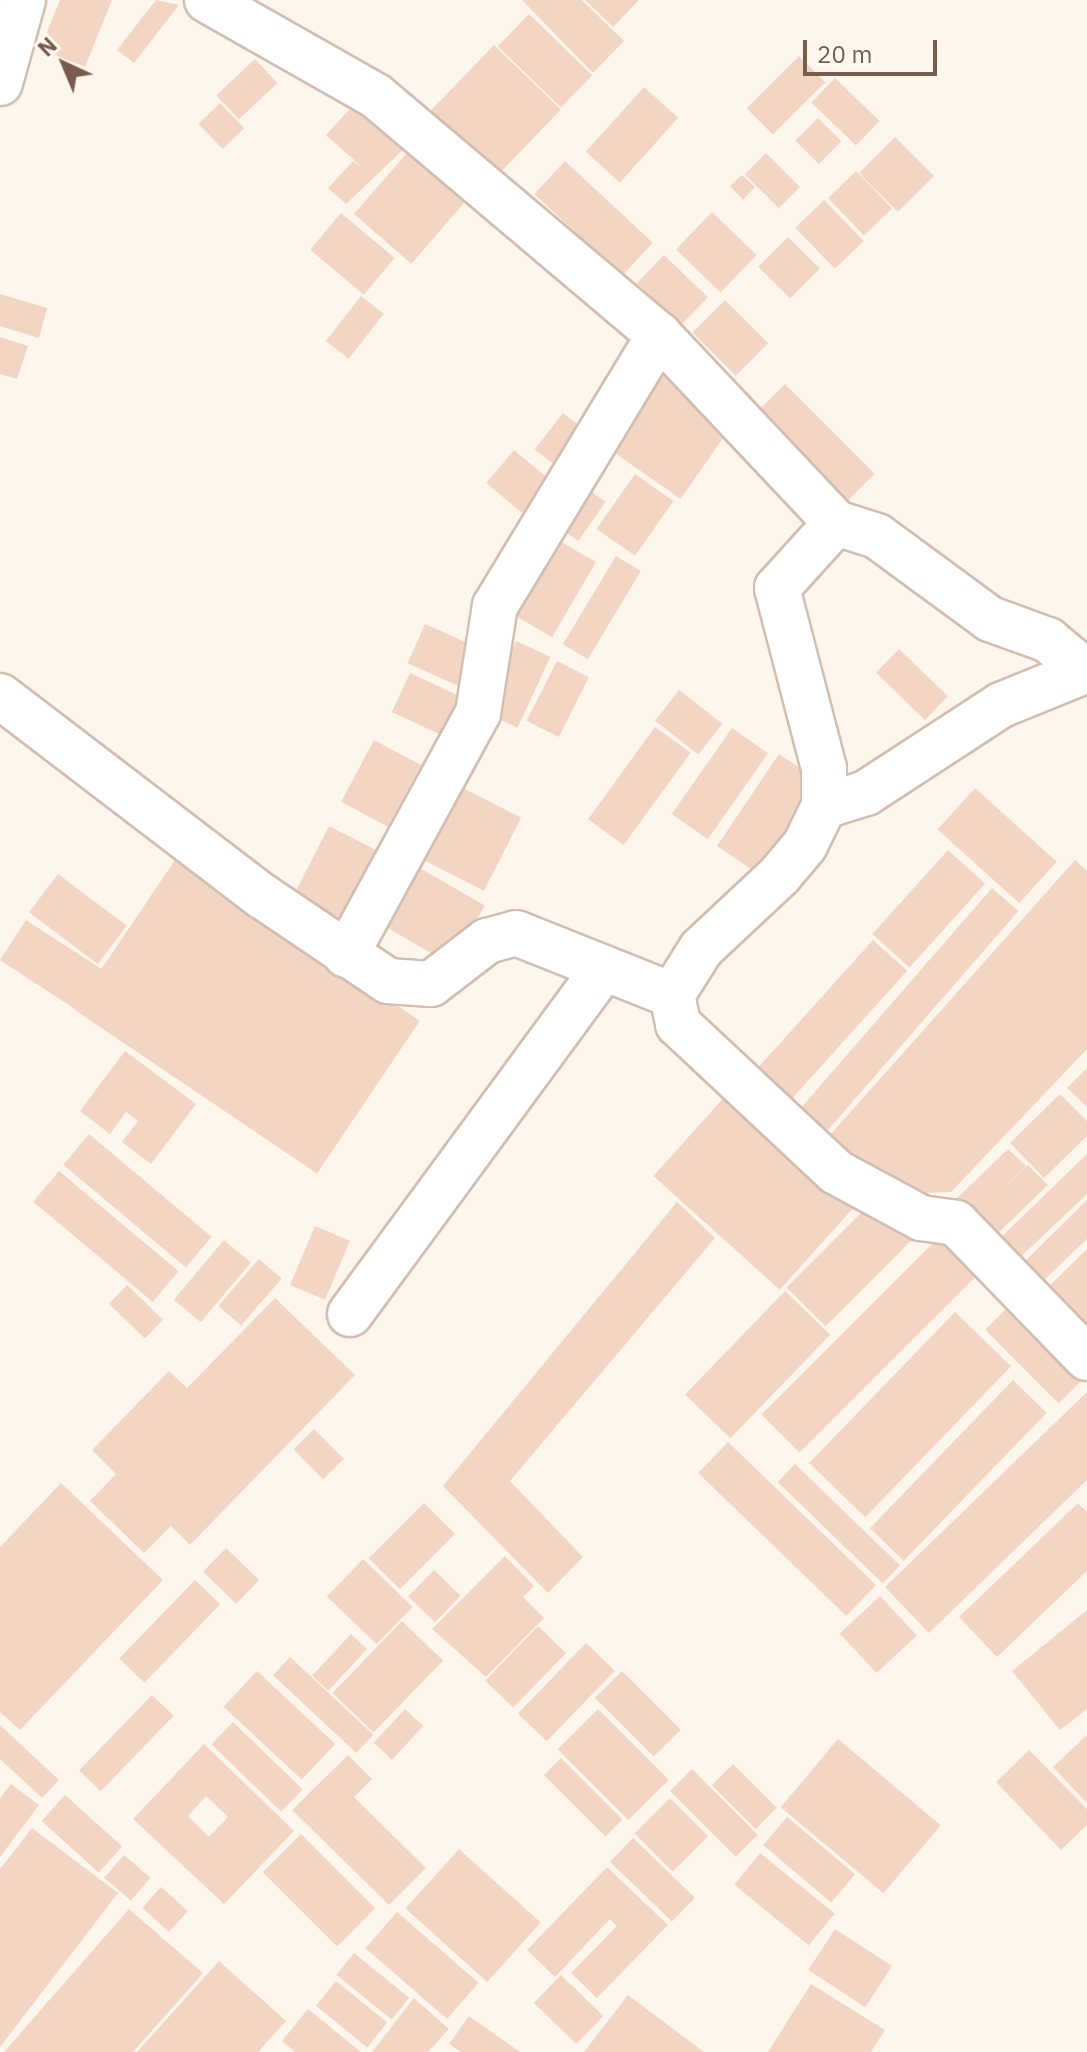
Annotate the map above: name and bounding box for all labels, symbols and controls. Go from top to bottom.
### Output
north arrow [24,24,104,104]
scale bar [807,24,941,74]
text: N [31,30,63,62]
text: 20 m [817,38,872,70]

